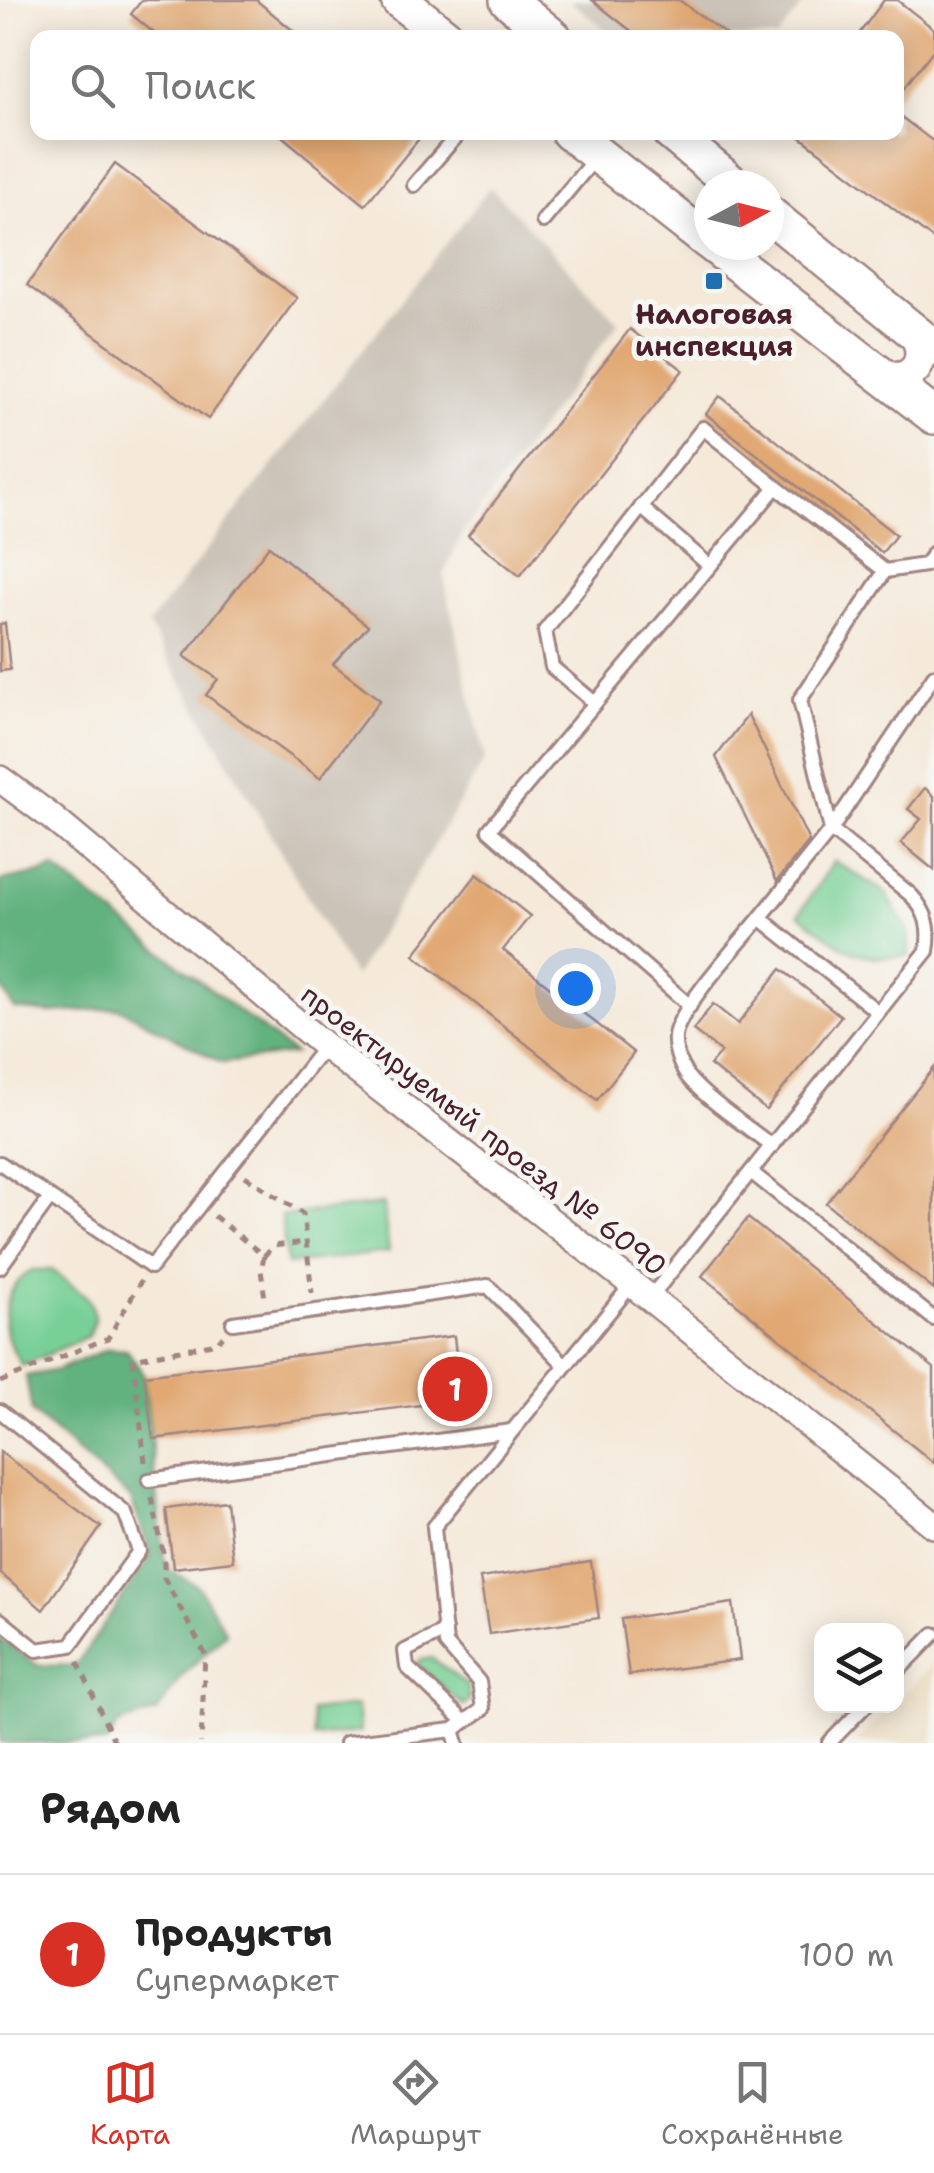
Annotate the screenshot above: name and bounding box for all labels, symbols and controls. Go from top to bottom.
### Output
search box [30,30,904,140]
icon: search [65,58,120,113]
text: Поиск [145,60,256,111]
north arrow [694,170,784,260]
marker: Налоговая инспекция [703,270,725,292]
place label: Налоговая инспекция [635,295,793,365]
your location [550,963,601,1014]
street label: проектируемый проезд № 6090 [293,975,675,1285]
pin: 1 [422,1352,488,1426]
map controls [814,1623,904,1713]
button: layers [814,1623,904,1713]
text: Рядом [40,1780,181,1836]
text: Продукты [135,1907,333,1958]
text: 1 [65,1933,80,1976]
text: 100 m [798,1933,894,1976]
text: Супермаркет [135,1958,339,2001]
tab: Карта [90,2055,170,2153]
tab: Маршрут [350,2055,481,2153]
tab: Сохранённые [661,2055,844,2153]

